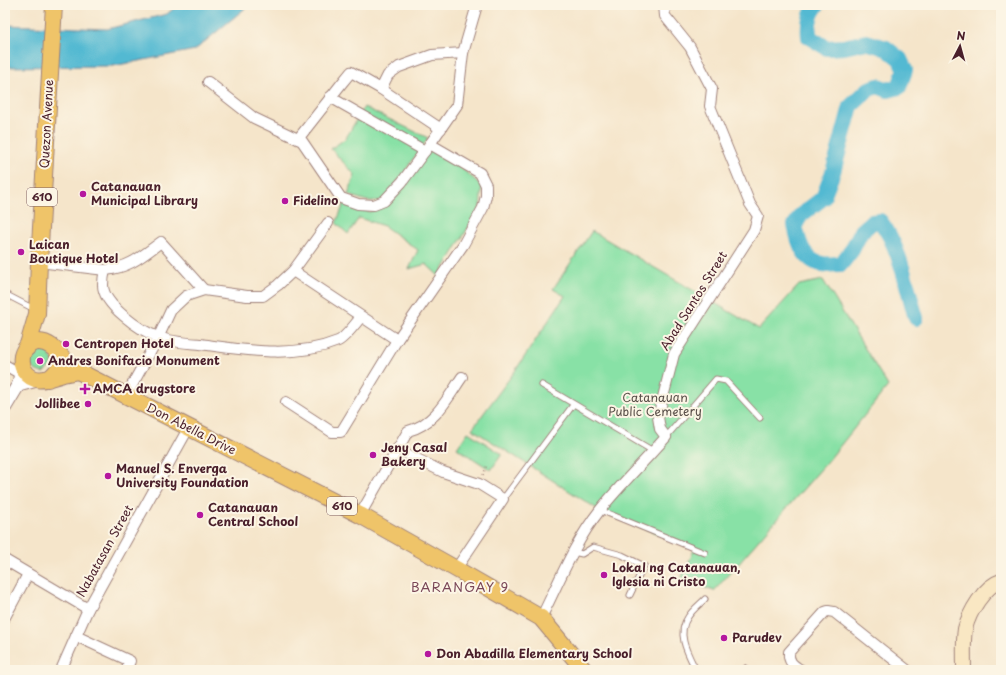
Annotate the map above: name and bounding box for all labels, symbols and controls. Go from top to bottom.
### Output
north arrow [940,26,980,66]
text: N [956,27,967,44]
street label: Quezon Avenue [35,79,57,169]
place label: Catanauan Municipal Library [91,177,198,209]
road number: 610 [27,188,57,206]
marker: Catanauan Municipal Library [78,189,88,199]
place label: Fidelino [293,191,338,209]
marker: Fidelino [280,196,290,206]
place label: Laican Boutique Hotel [29,235,118,267]
marker: Laican Boutique Hotel [16,247,26,257]
street label: Abad Santos Street [655,247,731,354]
place label: Centropen Hotel [74,334,174,352]
marker: Centropen Hotel [61,339,71,349]
place label: Andres Bonifacio Monument [48,351,220,369]
marker: Andres Bonifacio Monument [35,356,45,366]
place label: AMCA drugstore [93,379,196,397]
marker: AMCA drugstore [80,384,90,394]
park label: Catanauan Public Cemetery [608,388,702,420]
place label: Jollibee [35,394,80,412]
street label: Don Abella Drive [143,398,239,459]
marker: Jollibee [83,399,93,409]
place label: Jeny Casal Bakery [381,438,448,470]
marker: Jeny Casal Bakery [368,450,378,460]
place label: Manuel S. Enverga University Foundation [116,459,249,491]
marker: Manuel S. Enverga University Foundation [103,471,113,481]
road number: 610 [327,497,357,515]
place label: Catanauan Central School [208,498,298,530]
street label: Nabatasan Street [71,501,137,600]
marker: Catanauan Central School [195,510,205,520]
place label: Lokal ng Catanauan, Iglesia ni Cristo [612,558,741,590]
marker: Lokal ng Catanauan, Iglesia ni Cristo [599,570,609,580]
district label: BARANGAY 9 [411,577,509,596]
place label: Parudev [732,628,782,646]
marker: Parudev [719,633,729,643]
place label: Don Abadilla Elementary School [436,644,632,662]
marker: Don Abadilla Elementary School [423,649,433,659]

